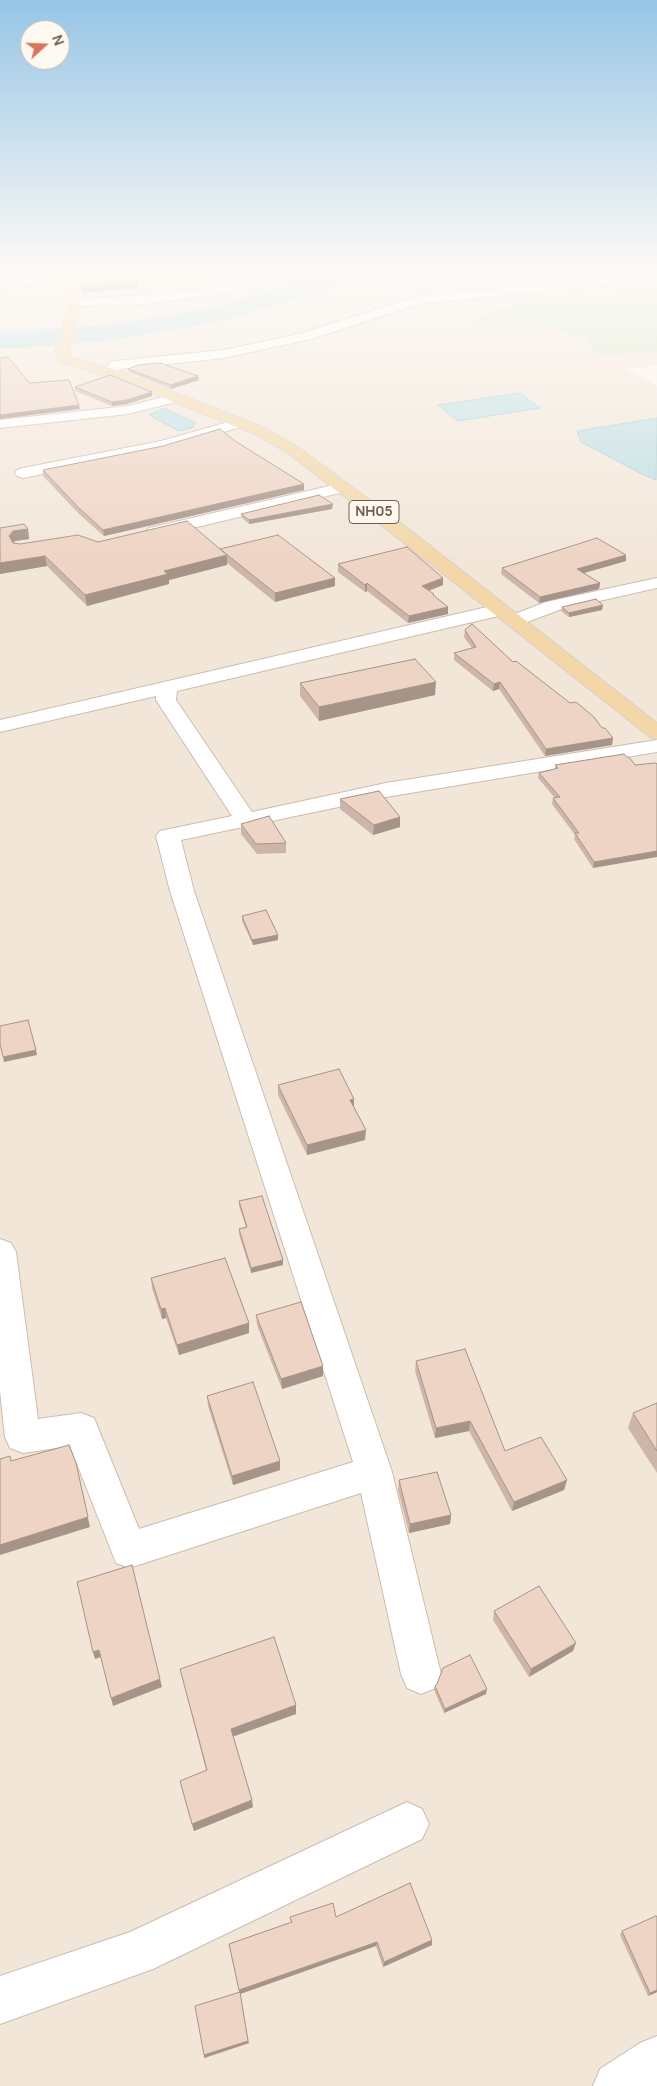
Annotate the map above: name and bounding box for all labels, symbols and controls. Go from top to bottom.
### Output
north arrow [20,20,70,70]
text: N [48,32,69,48]
road number: NH05 [349,501,399,524]

